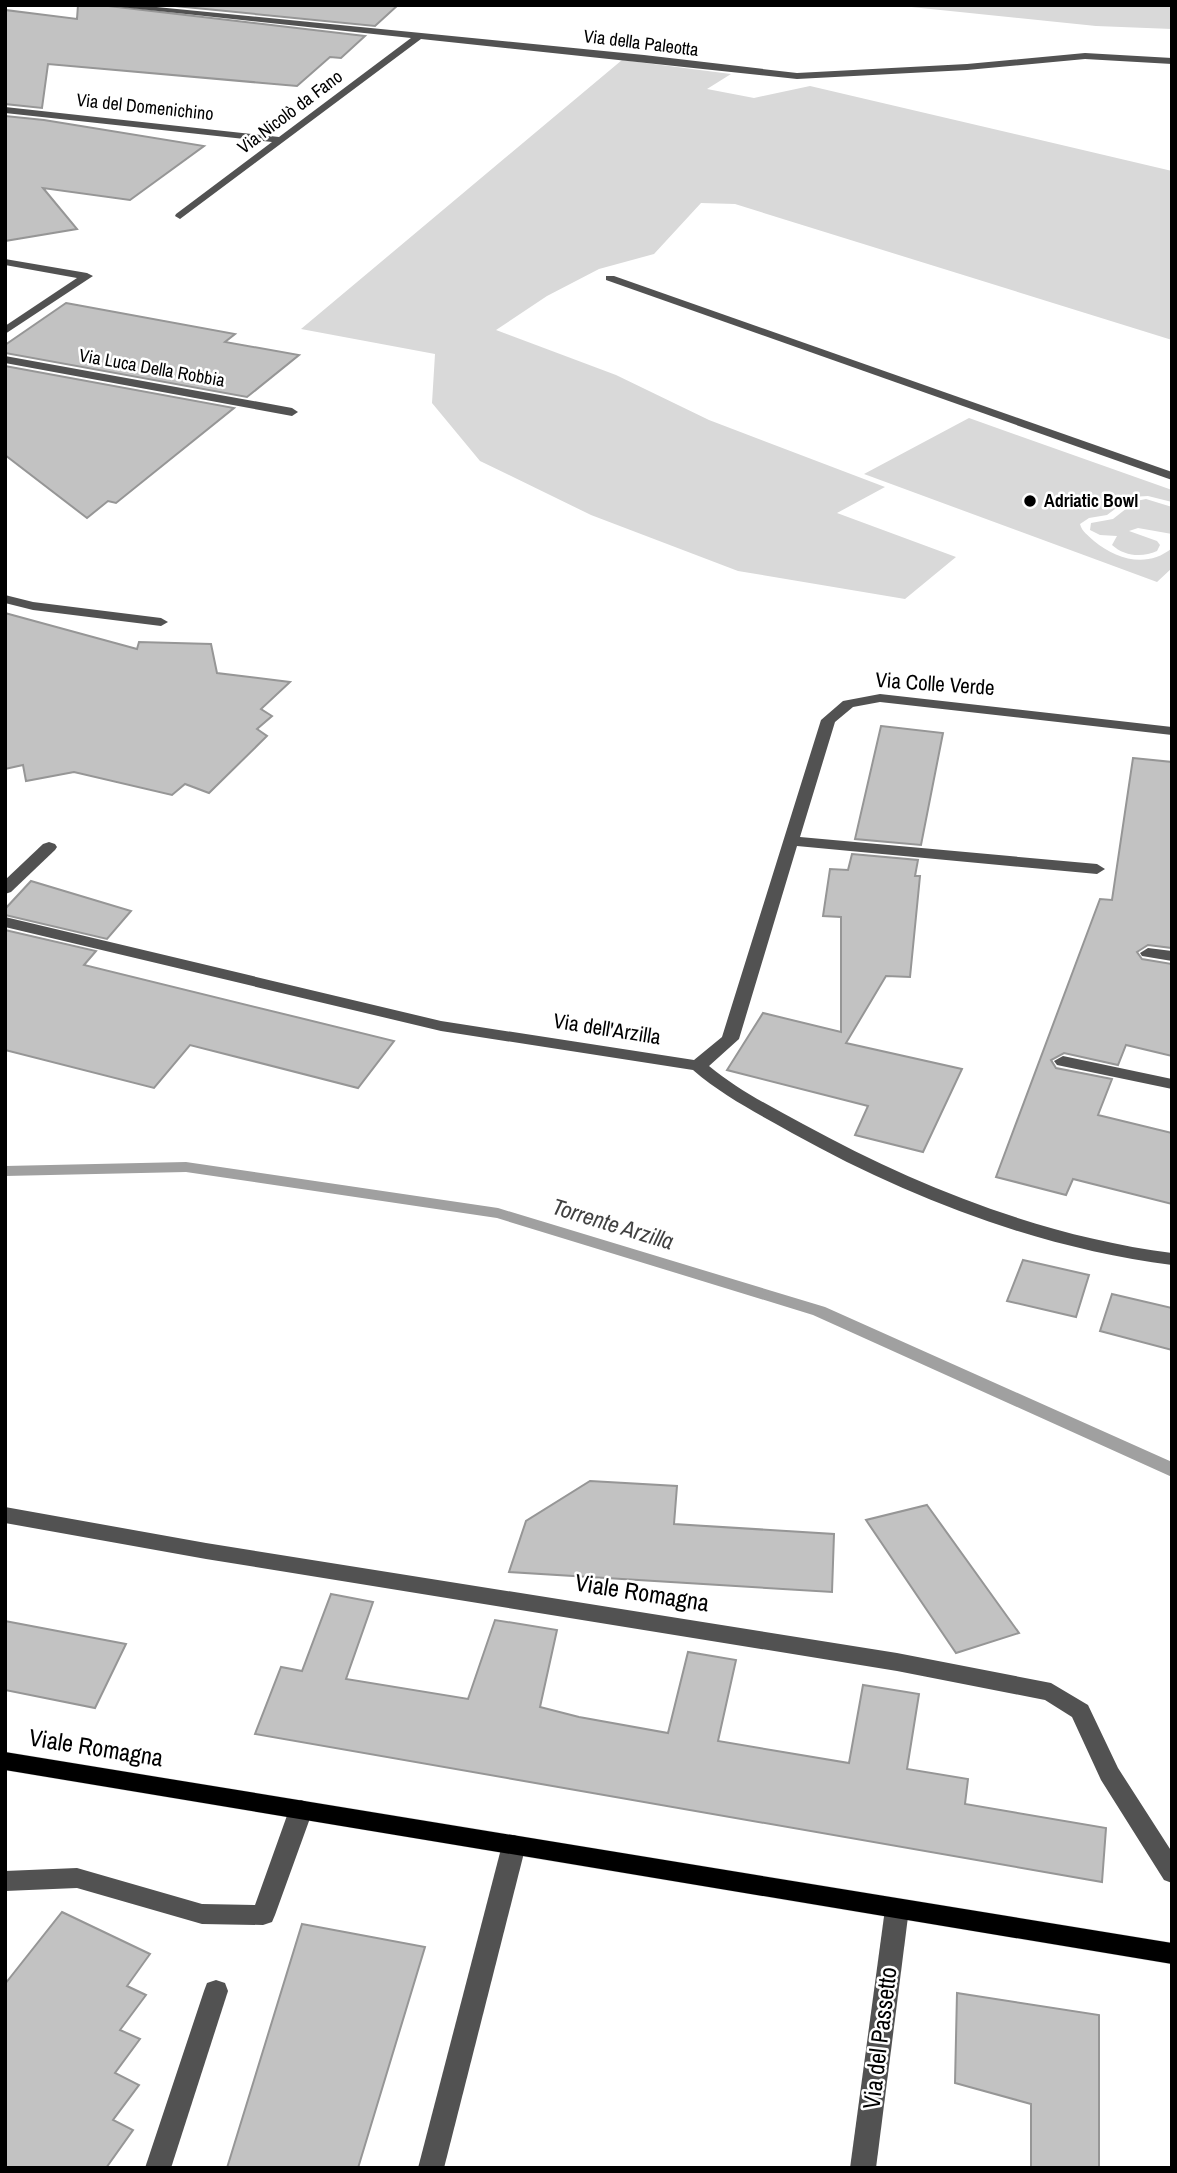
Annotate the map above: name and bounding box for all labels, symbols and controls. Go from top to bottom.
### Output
street label: Via della Paleotta [582,23,700,62]
street label: Via Nicolò da Fano [232,64,347,159]
street label: Via del Domenichino [75,87,215,126]
street label: Via Luca Della Robbia [77,342,227,393]
place label: Adriatic Bowl [1044,488,1138,513]
marker: Adriatic Bowl [1022,493,1038,509]
street label: Via Colle Verde [874,665,996,702]
street label: Via dell'Arzilla [551,1006,663,1051]
water label: Torrente Arzilla [549,1190,677,1257]
street label: Viale Romagna [573,1566,712,1618]
street label: Viale Romagna [27,1721,166,1773]
street label: Via del Passetto [854,1965,904,2111]

